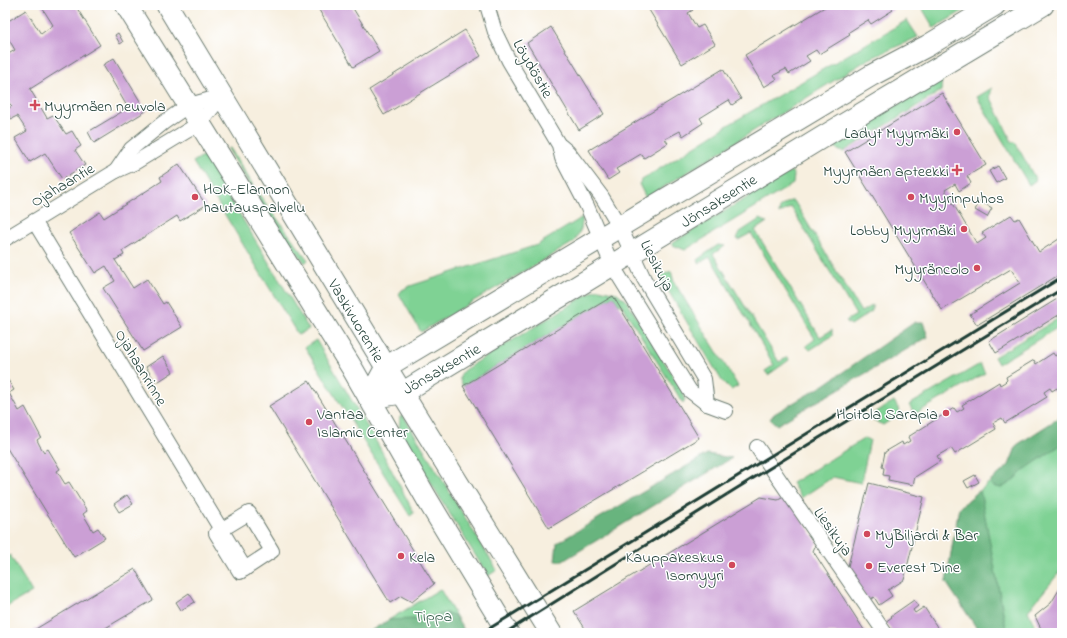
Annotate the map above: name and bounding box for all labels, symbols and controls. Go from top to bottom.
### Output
street label: Löydöstie [506,35,559,104]
place label: Myyrmäen neuvola [44,95,166,119]
marker: Myyrmäen neuvola [29,99,41,111]
place label: Ladyt Myyrmäki [844,122,949,146]
marker: Ladyt Myyrmäki [952,127,962,137]
street label: Ojahaantie [27,157,100,214]
place label: Myyrmäen apteekki [823,160,949,184]
marker: Myyrmäen apteekki [952,165,962,175]
street label: Jönsaksentie [676,168,763,235]
place label: HOK-Elannon hautauspalvelu [203,178,305,220]
place label: Myyrinpuhos [919,187,1004,211]
marker: HOK-Elannon hautauspalvelu [190,192,200,202]
marker: Myyrinpuhos [906,192,916,202]
place label: Lobby Myyrmäki [850,219,956,243]
marker: Lobby Myyrmäki [959,224,969,234]
street label: Liesikuja [633,236,679,296]
place label: Myyräncolo [895,258,969,282]
marker: Myyräncolo [972,263,982,273]
street label: Vaskivuorentie [320,274,390,368]
street label: Ojahaanrinne [108,325,173,412]
street label: Jönsaksentie [399,337,486,402]
place label: Vantaa Islamic Center [316,403,408,445]
place label: Hoitola Sarapia [836,403,938,427]
marker: Hoitola Sarapia [941,408,951,418]
marker: Vantaa Islamic Center [304,417,314,427]
street label: Liesikuja [807,503,858,562]
place label: MyBiljardi & Bar [875,524,978,548]
marker: MyBiljardi & Bar [862,529,872,539]
place label: Kela [409,546,435,570]
place label: Kauppakeskus Isomyyri [626,546,724,588]
marker: Kela [396,551,406,561]
place label: Everest Dine [877,556,961,580]
marker: Kauppakeskus Isomyyri [727,560,737,570]
marker: Everest Dine [864,561,874,571]
park label: Tippa [414,605,452,629]

